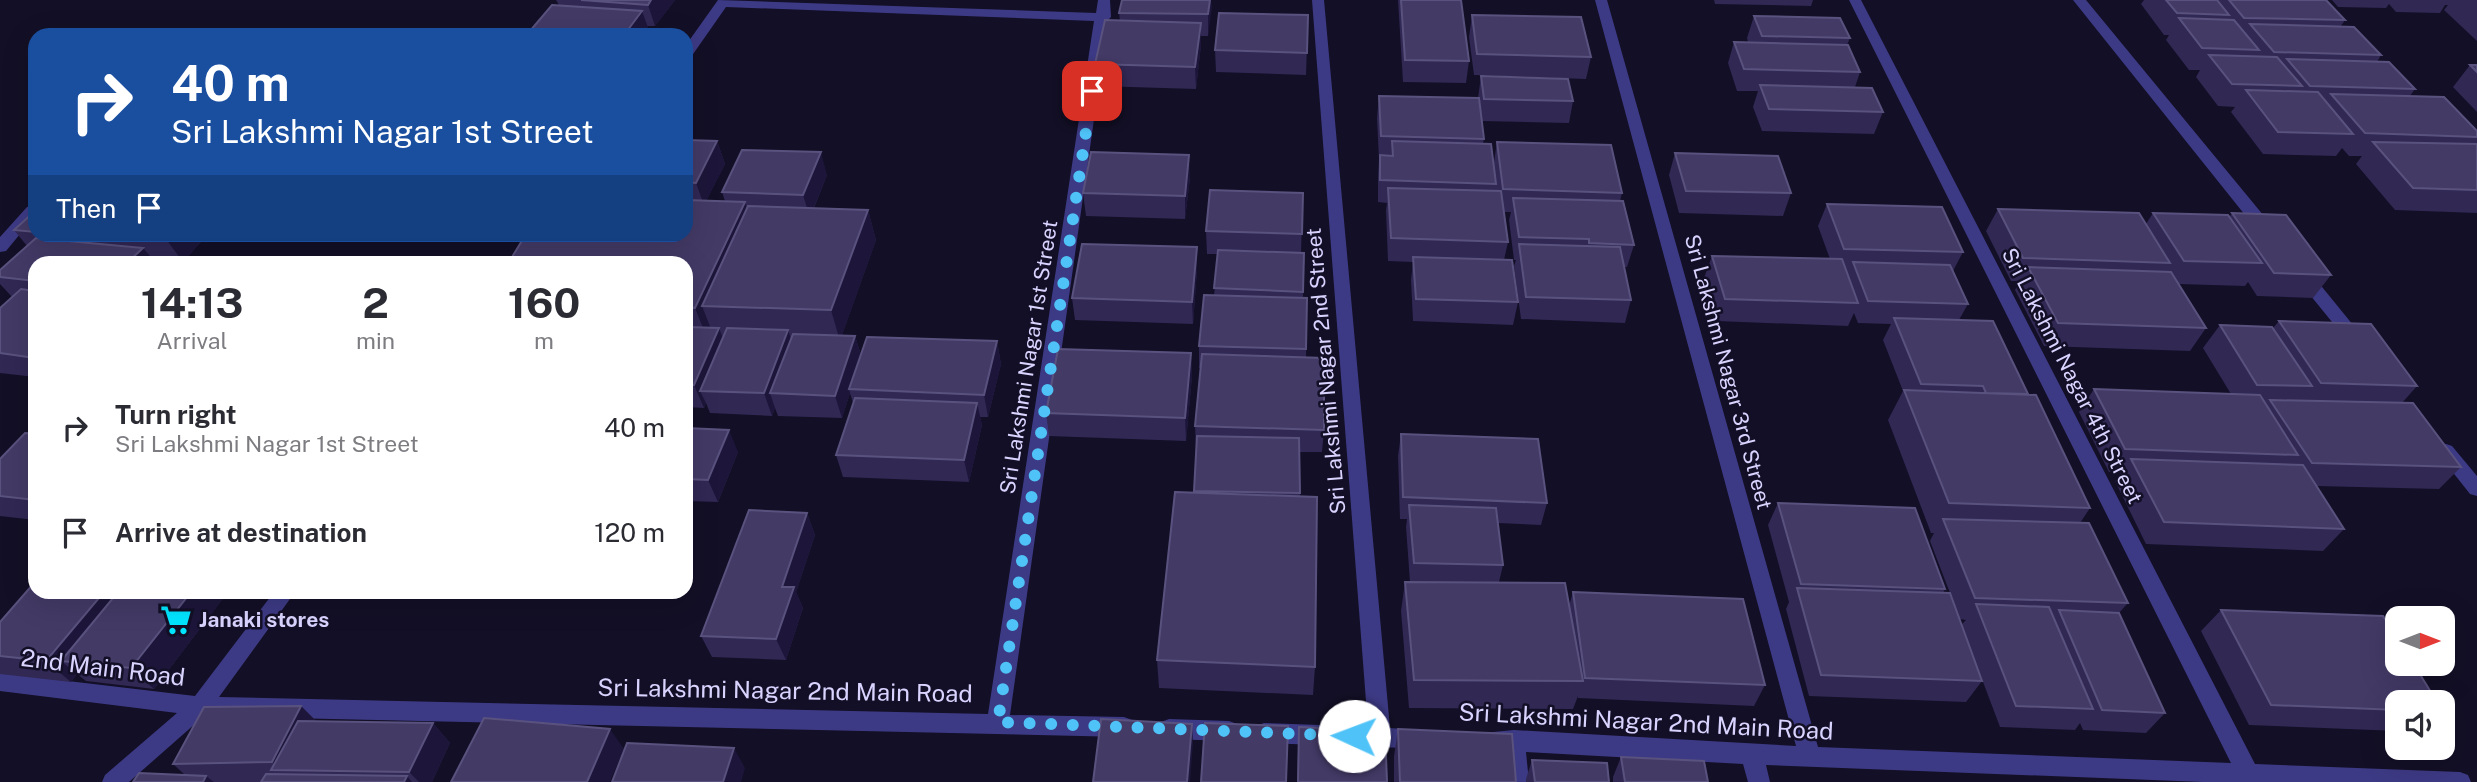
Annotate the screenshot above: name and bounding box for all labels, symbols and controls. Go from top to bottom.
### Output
text: 40 m [171,54,290,112]
icon: right [56,56,147,147]
pin [1062,61,1122,121]
icon: arrive [1073,72,1111,110]
text: Sri Lakshmi Nagar 1st Street [171,113,594,150]
icon: arrive [130,189,168,227]
text: Then [56,193,116,224]
street label: Sri Lakshmi Nagar 1st Street [994,218,1063,496]
street label: Sri Lakshmi Nagar 2nd Street [1301,227,1350,515]
street label: Sri Lakshmi Nagar 3rd Street [1680,231,1777,512]
street label: Sri Lakshmi Nagar 4th Street [1997,244,2148,508]
text: 14:13 [141,278,243,327]
text: 2 [362,278,389,327]
text: 160 [508,278,580,327]
text: Arrival [157,327,228,354]
text: min [356,327,395,354]
text: m [534,327,554,354]
text: Turn right [115,399,237,430]
icon: right [56,409,94,447]
text: 40 m [604,412,665,443]
text: Sri Lakshmi Nagar 1st Street [115,430,419,457]
icon: arrive [56,514,94,552]
text: Arrive at destination [115,517,367,548]
text: 120 m [594,517,665,548]
supermarket icon: Janaki stores [159,603,193,637]
north arrow [2385,606,2455,676]
map controls [2385,606,2455,760]
place label: Janaki stores [199,607,329,632]
street label: 2nd Main Road [19,643,187,691]
street label: Sri Lakshmi Nagar 2nd Main Road [597,673,973,707]
button: sound [2385,690,2455,760]
street label: Sri Lakshmi Nagar 2nd Main Road [1458,697,1834,745]
position arrow [1317,699,1391,773]

